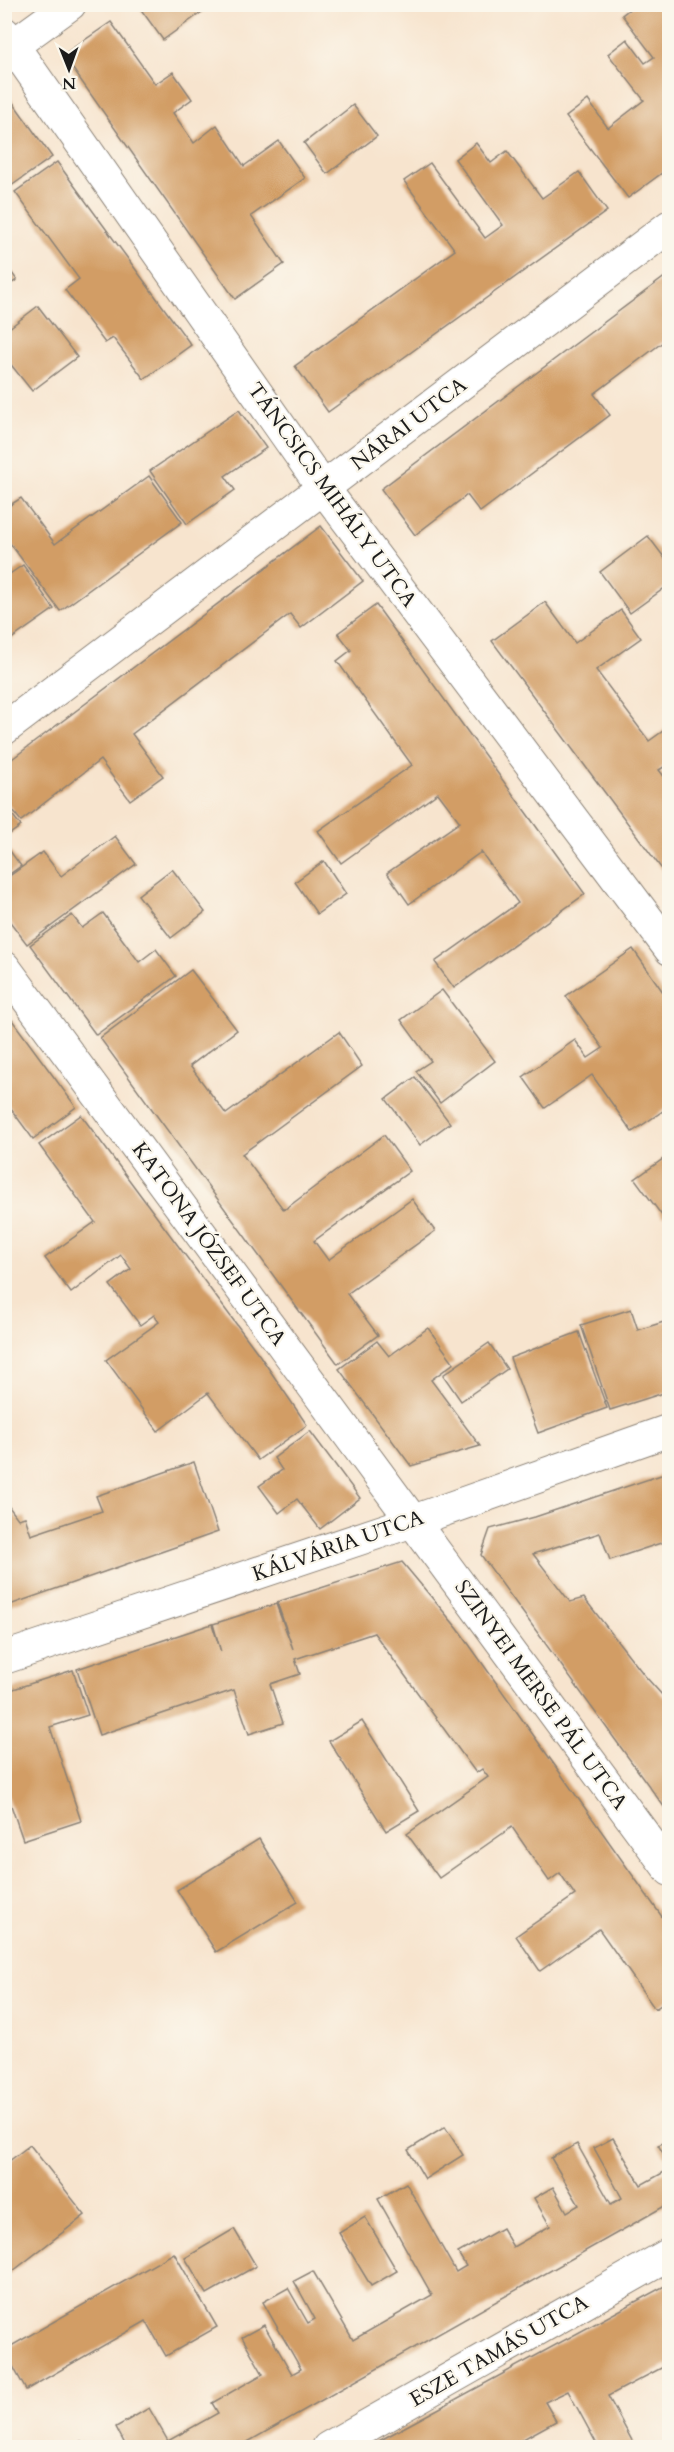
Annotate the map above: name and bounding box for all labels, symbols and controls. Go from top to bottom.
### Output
north arrow [39,39,99,99]
text: N [62,72,76,94]
street label: NÁRAI UTCA [345,371,473,477]
street label: TÁNCSICS MIHÁLY UTCA [241,377,423,613]
street label: KATONA JÓZSEF UTCA [125,1136,294,1352]
street label: KÁLVÁRIA UTCA [248,1503,428,1589]
street label: SZINYEI MERSE PÁL UTCA [448,1574,634,1816]
street label: ESZE TAMÁS UTCA [404,2288,594,2414]

